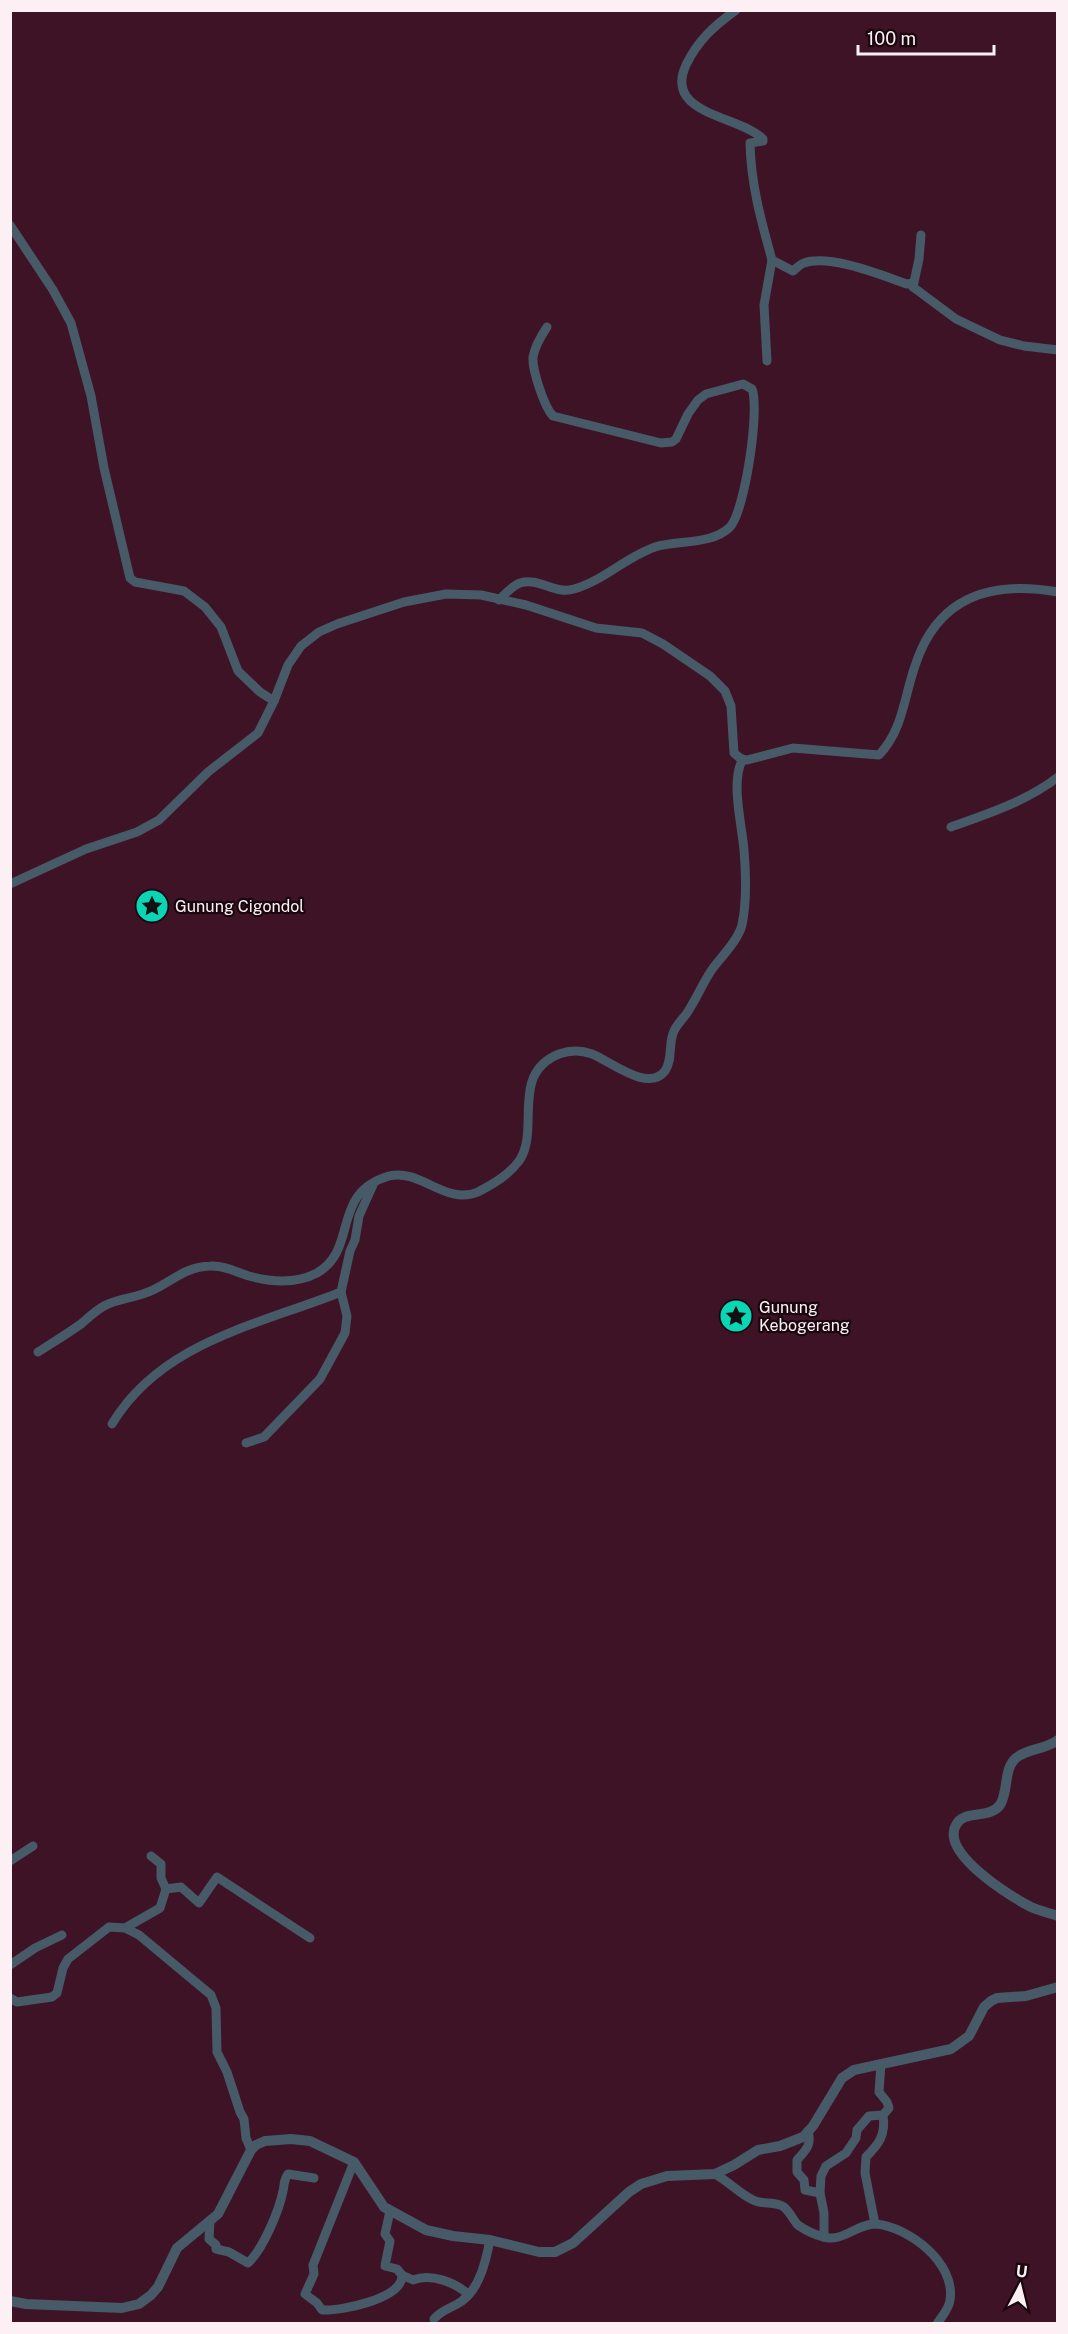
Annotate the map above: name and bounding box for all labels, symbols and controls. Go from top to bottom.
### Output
scale bar [858,18,994,56]
text: 100 m [867,28,916,49]
place icon: Gunung Cigondol [134,888,170,924]
place label: Gunung Cigondol [175,897,304,916]
place icon: Gunung Kebogerang [718,1298,754,1334]
place label: Gunung Kebogerang [759,1298,850,1335]
north arrow [990,2256,1050,2316]
text: U [1015,2261,1029,2282]

